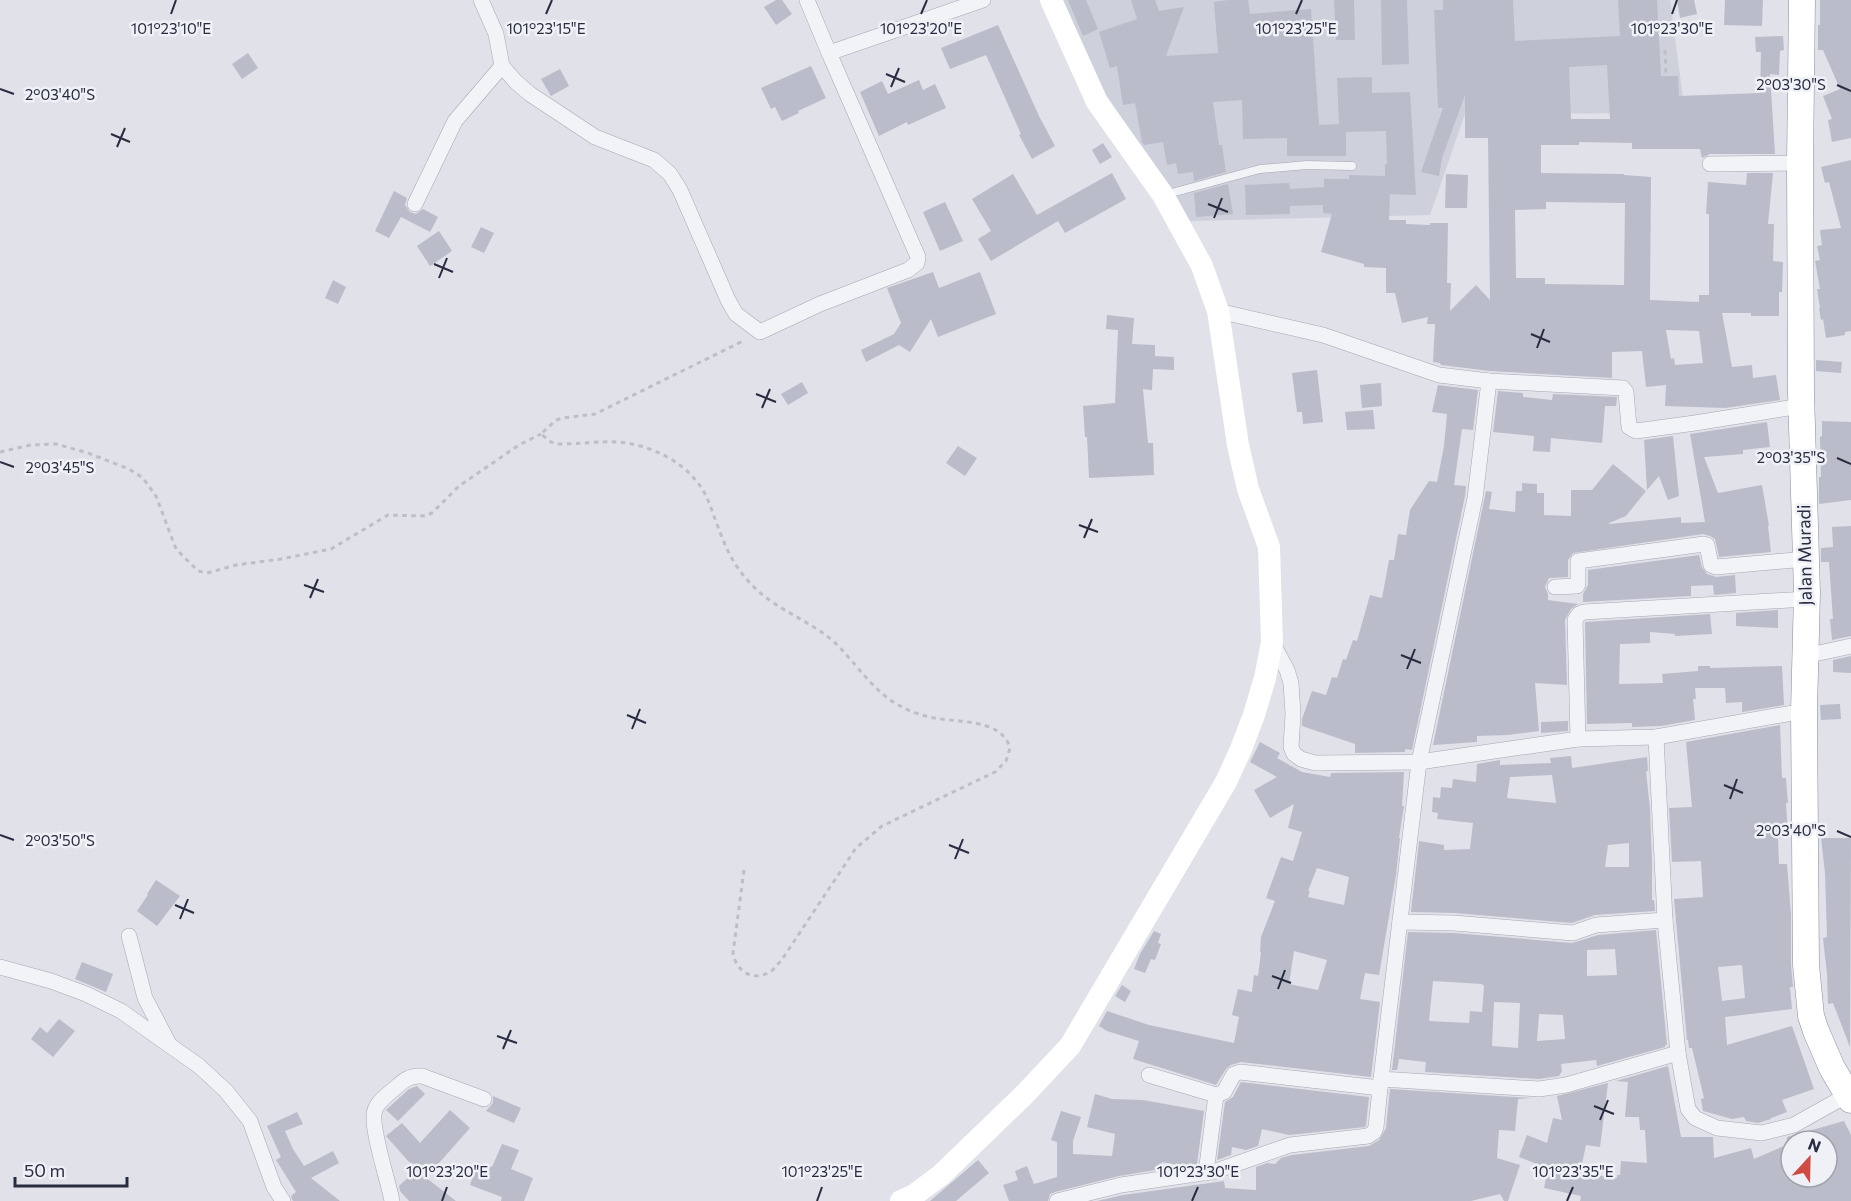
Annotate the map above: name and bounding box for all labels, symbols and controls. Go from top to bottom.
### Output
text: 101°23'10"E [131,19,211,37]
text: 101°23'15"E [506,19,586,37]
text: 101°23'20"E [880,19,962,37]
text: 101°23'25"E [1255,19,1337,37]
text: 101°23'30"E [1631,19,1713,37]
text: 2°03'30"S [1756,75,1826,93]
text: 2°03'40"S [25,85,95,103]
text: 2°03'35"S [1757,448,1825,466]
text: 2°03'45"S [26,458,95,476]
street label: Jalan Muradi [1792,504,1816,606]
text: 2°03'40"S [1756,821,1826,839]
text: 2°03'50"S [25,831,95,849]
north arrow [1779,1129,1839,1189]
text: N [1806,1134,1824,1156]
scale bar [15,1150,128,1188]
text: 50 m [24,1159,65,1181]
text: 101°23'20"E [406,1162,488,1180]
text: 101°23'25"E [781,1162,863,1180]
text: 101°23'30"E [1157,1162,1239,1180]
text: 101°23'35"E [1532,1162,1614,1180]

